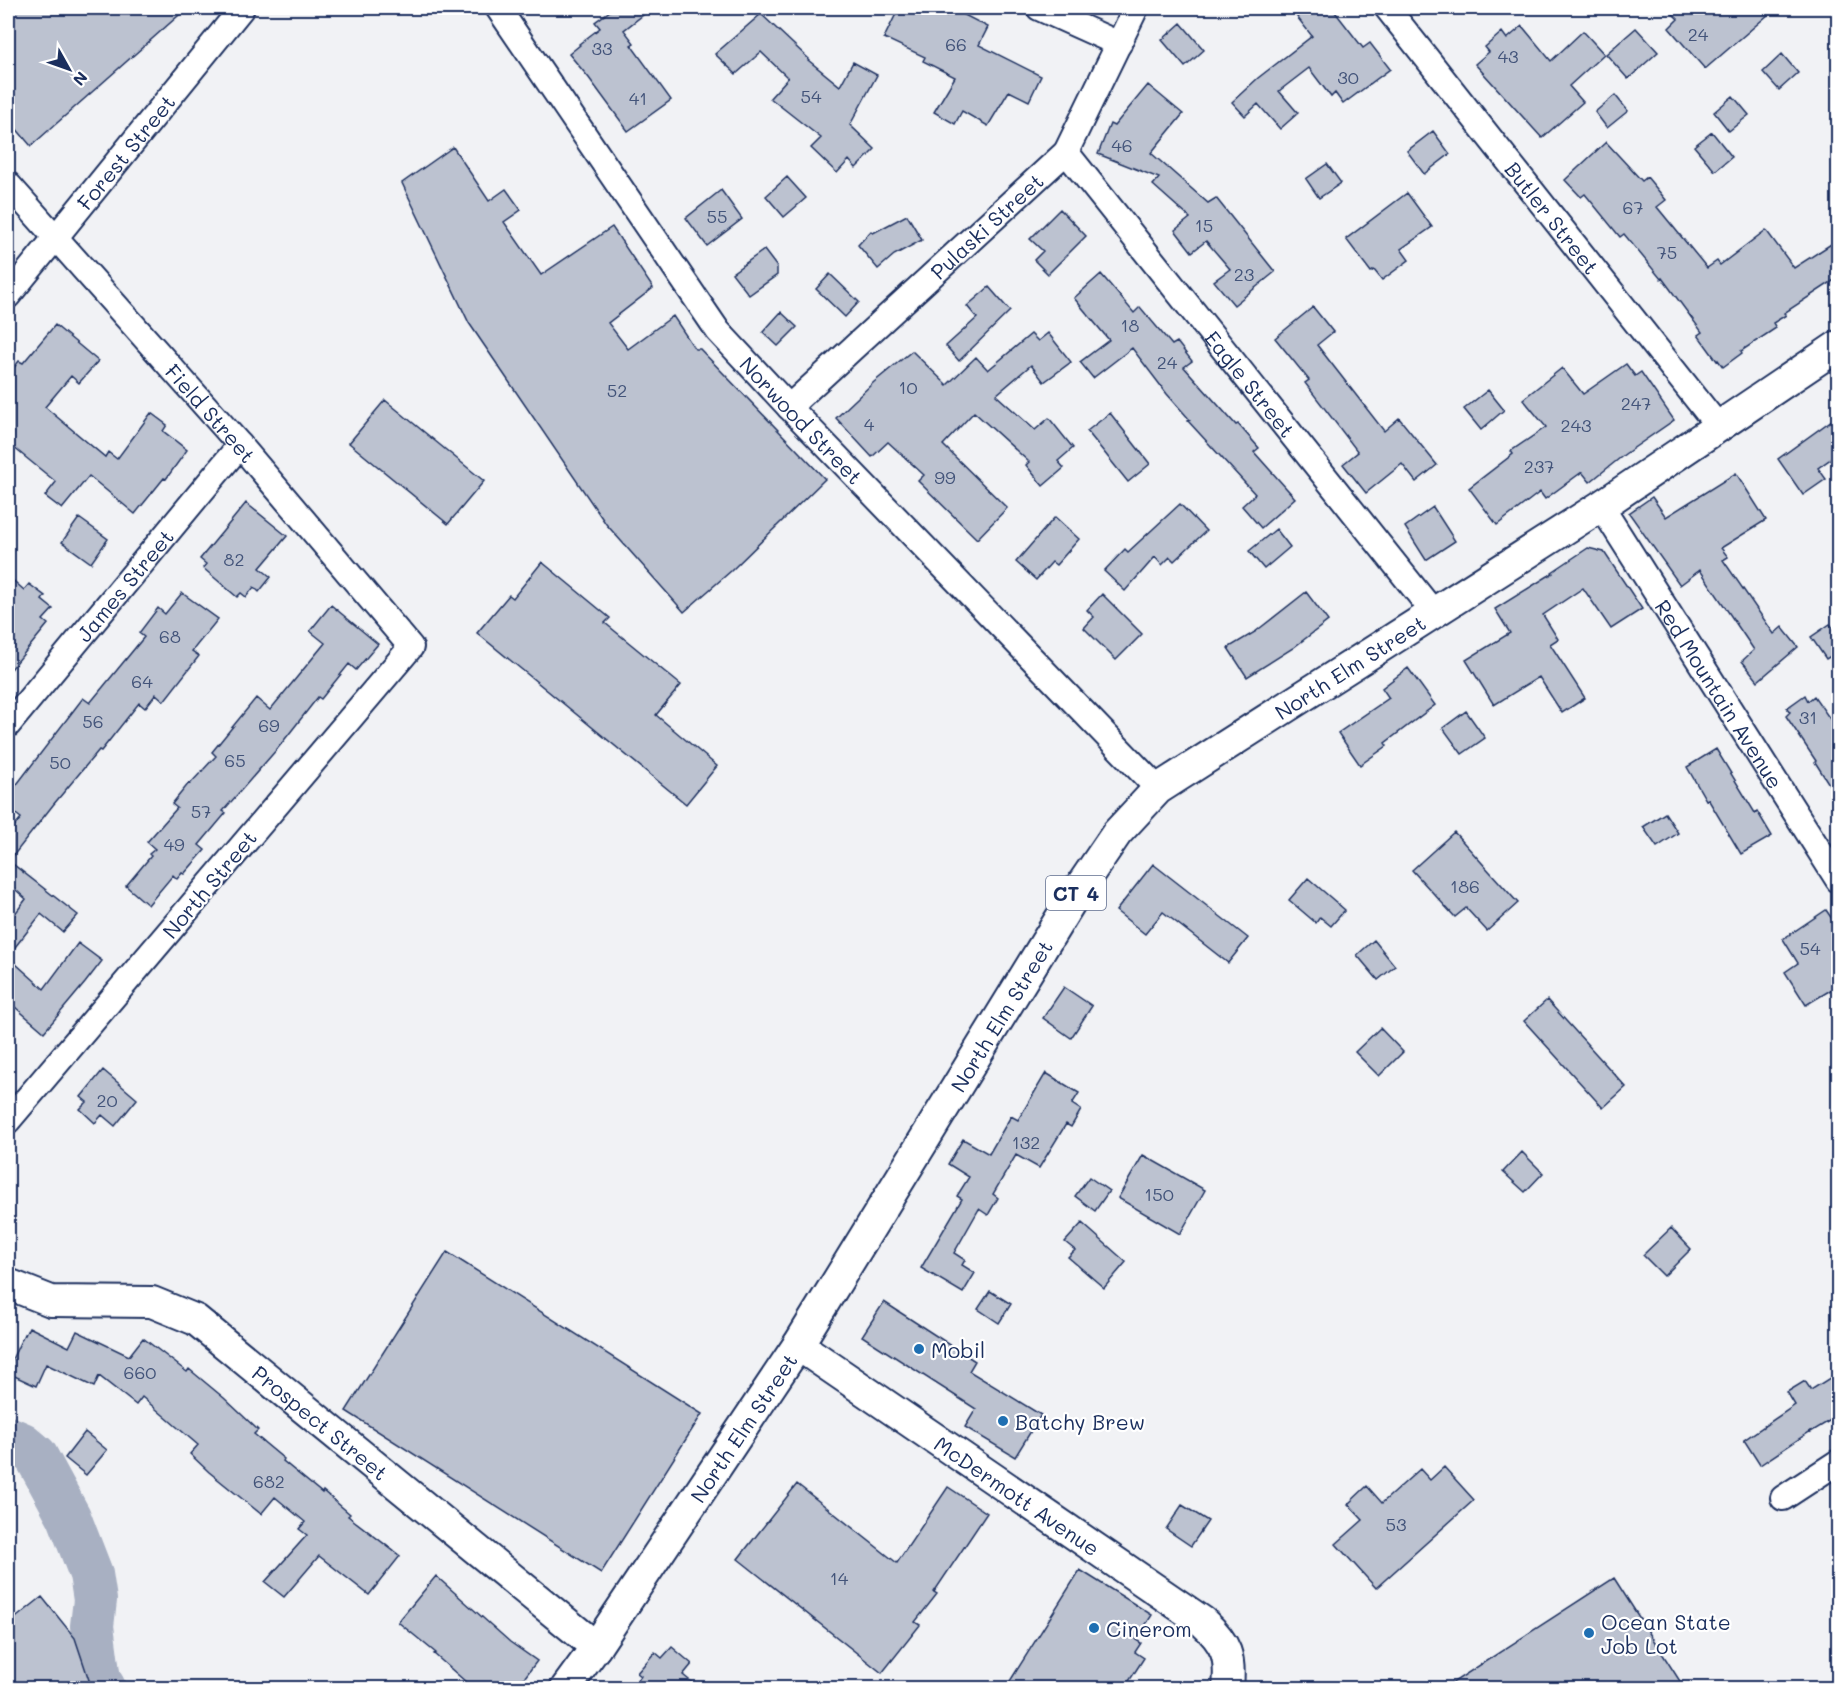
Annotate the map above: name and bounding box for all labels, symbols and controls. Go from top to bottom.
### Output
house number: 24 [1688,22,1709,46]
house number: 66 [945,32,967,56]
house number: 33 [591,36,613,60]
north arrow [39,39,99,99]
house number: 43 [1497,44,1519,68]
house number: 30 [1337,65,1359,89]
text: N [69,68,93,90]
house number: 54 [800,84,822,108]
house number: 41 [629,86,647,110]
street label: Forest Street [70,88,180,215]
house number: 46 [1111,133,1133,157]
street label: Butler Street [1500,156,1606,279]
street label: Pulaski Street [924,167,1048,284]
house number: 67 [1623,195,1643,219]
house number: 55 [707,204,728,228]
house number: 15 [1195,213,1213,237]
house number: 75 [1657,240,1677,264]
house number: 23 [1234,262,1254,286]
house number: 18 [1121,313,1140,337]
street label: Eagle Street [1200,324,1302,442]
street label: Norwood Street [735,350,869,489]
house number: 24 [1157,350,1178,374]
street label: Field Street [160,358,262,468]
house number: 10 [898,375,918,399]
house number: 52 [607,378,627,402]
house number: 247 [1621,391,1651,415]
house number: 4 [864,412,875,436]
house number: 243 [1560,413,1592,437]
house number: 237 [1524,454,1554,478]
house number: 99 [934,465,956,489]
street label: James Street [70,523,179,647]
house number: 82 [224,547,244,571]
street label: Red Mountain Avenue [1650,594,1790,793]
street label: North Elm Street [1269,608,1430,725]
house number: 68 [159,624,181,648]
house number: 64 [131,669,153,693]
house number: 31 [1799,705,1817,729]
house number: 56 [82,709,104,733]
house number: 69 [258,713,280,737]
house number: 65 [224,748,246,772]
house number: 50 [49,750,71,774]
house number: 57 [191,799,211,823]
street label: North Street [156,824,262,944]
house number: 49 [163,832,185,856]
house number: 186 [1450,874,1480,898]
road number: CT 4 [1046,876,1106,910]
street label: North Elm Street [944,934,1058,1097]
house number: 54 [1799,936,1821,960]
house number: 20 [96,1088,118,1112]
house number: 132 [1012,1130,1040,1154]
house number: 150 [1144,1182,1174,1206]
place label: Mobil [931,1336,985,1363]
marker: Mobil [912,1342,926,1356]
street label: North Elm Street [683,1348,802,1507]
street label: Prospect Street [248,1359,394,1485]
house number: 660 [124,1360,156,1384]
place label: Batchy Brew [1015,1408,1145,1435]
marker: Batchy Brew [996,1414,1010,1428]
street label: McDermott Avenue [930,1429,1105,1561]
house number: 682 [253,1469,285,1493]
house number: 53 [1385,1512,1407,1536]
house number: 14 [830,1566,849,1590]
place label: Ocean State Job Lot [1601,1608,1731,1659]
place label: Cinerom [1106,1615,1192,1642]
marker: Cinerom [1087,1621,1101,1635]
marker: Ocean State Job Lot [1582,1626,1596,1640]

